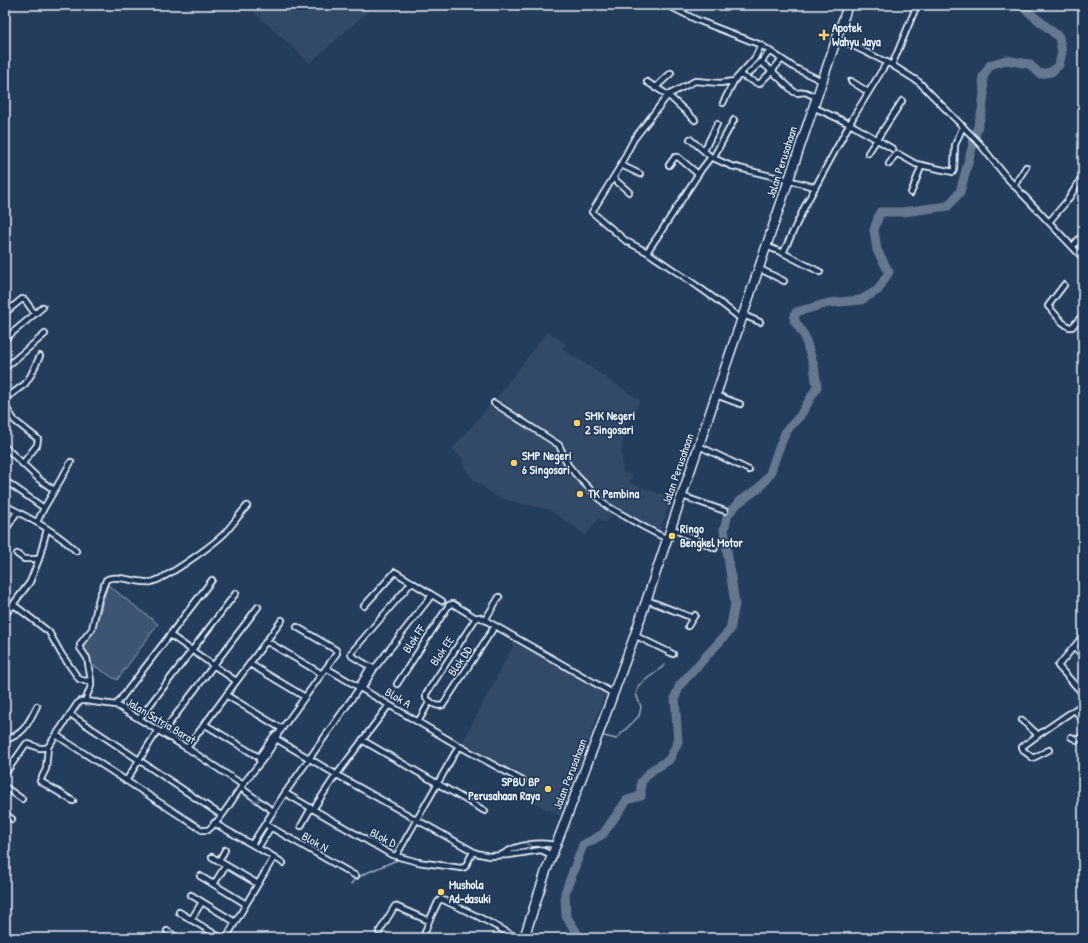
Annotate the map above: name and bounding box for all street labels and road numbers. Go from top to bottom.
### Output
street label: Jalan Perusahaan [762,124,801,200]
street label: Jalan Perusahaan [657,431,698,507]
street label: Blok FF [398,621,429,656]
street label: Blok EE [425,632,458,669]
street label: Blok DD [443,642,476,679]
street label: Blok A [382,683,415,712]
street label: Jalan Satria Barat [123,693,200,749]
street label: Jalan Perusahaan [548,736,591,812]
street label: Blok D [367,824,400,852]
street label: Blok N [299,827,332,856]

